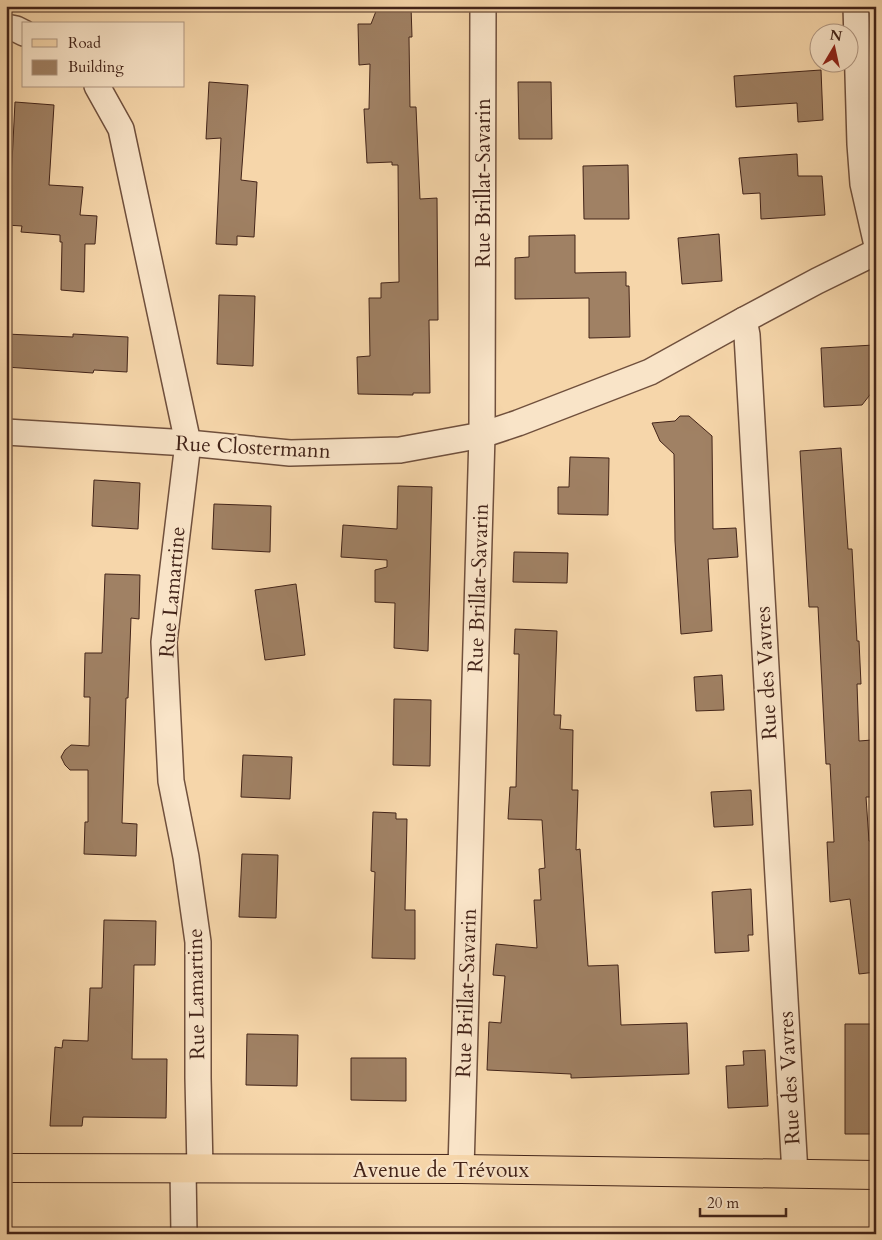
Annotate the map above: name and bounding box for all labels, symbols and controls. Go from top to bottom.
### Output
legend [22,22,185,88]
north arrow [810,22,860,72]
text: N [828,25,843,46]
text: Road [68,33,101,53]
text: Building [68,57,124,77]
street label: Rue Brillat-Savarin [469,98,498,268]
street label: Rue Clostermann [175,429,331,466]
street label: Rue Brillat-Savarin [461,503,496,673]
street label: Rue Lamartine [152,525,193,659]
street label: Rue des Vavres [749,605,784,741]
street label: Rue Brillat-Savarin [449,908,484,1078]
street label: Rue Lamartine [181,928,212,1060]
street label: Rue des Vavres [772,1010,807,1146]
street label: Avenue de Trévoux [353,1156,530,1185]
scale bar [700,1185,786,1217]
text: 20 m [707,1193,739,1213]

